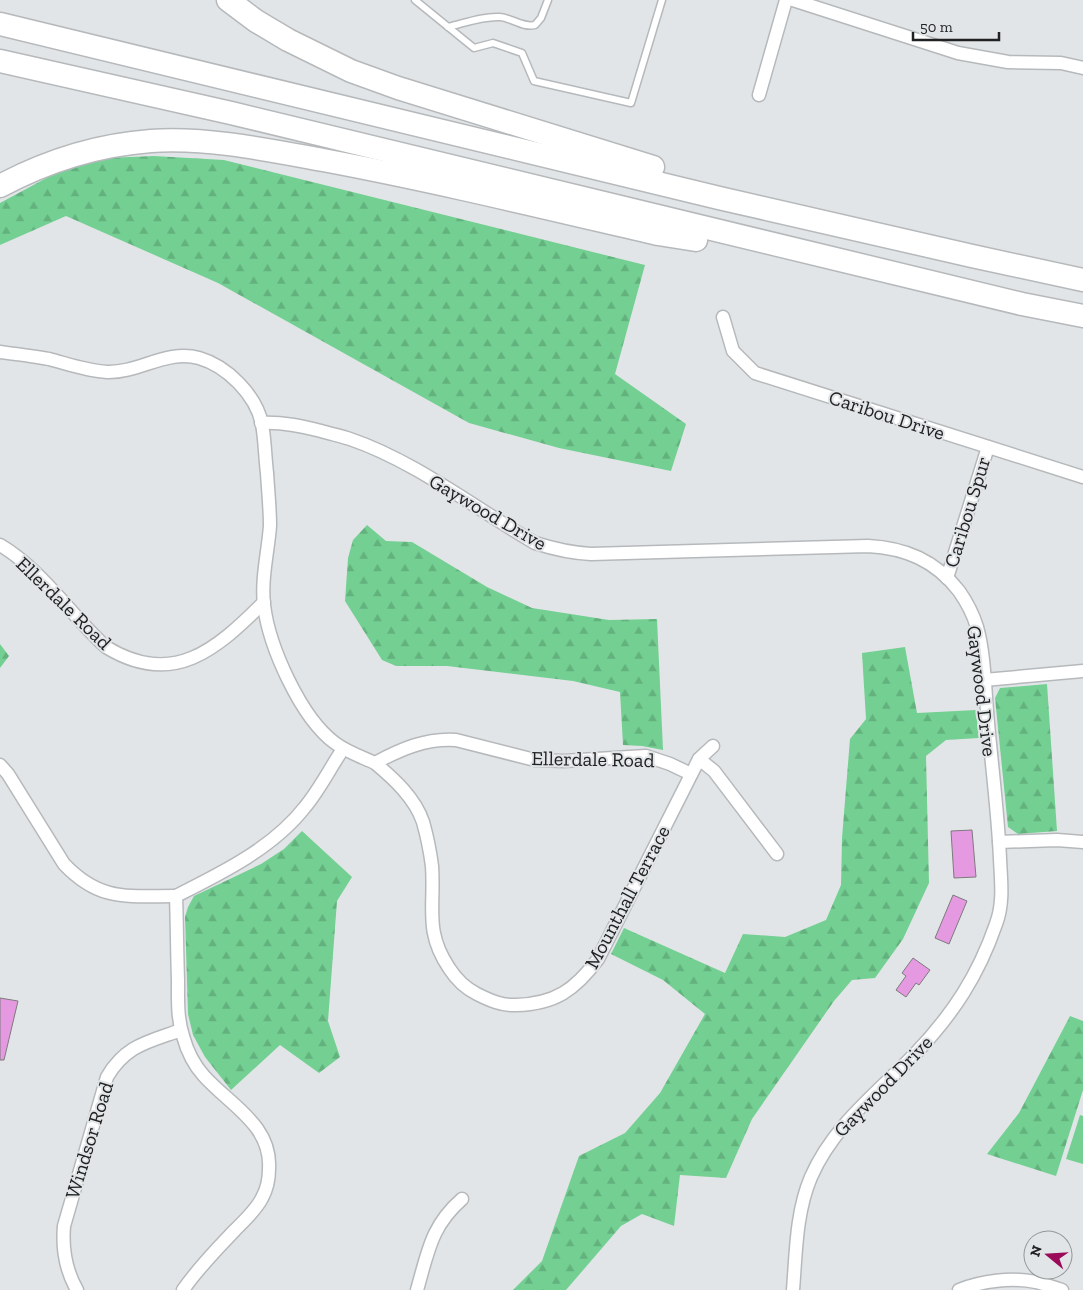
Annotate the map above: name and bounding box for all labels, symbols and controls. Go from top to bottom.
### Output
scale bar [913,10,999,42]
text: 50 m [920,18,953,36]
street label: Caribou Drive [826,385,948,445]
street label: Caribou Spur [939,454,995,570]
street label: Gaywood Drive [425,469,551,555]
street label: Ellerdale Road [11,552,117,654]
street label: Gaywood Drive [962,624,1002,758]
street label: Ellerdale Road [531,746,655,772]
street label: Mounthall Terrace [579,821,675,973]
street label: Gaywood Drive [829,1030,937,1142]
street label: Windsor Road [60,1079,118,1201]
north arrow [1023,1230,1073,1280]
text: N [1026,1243,1046,1259]

